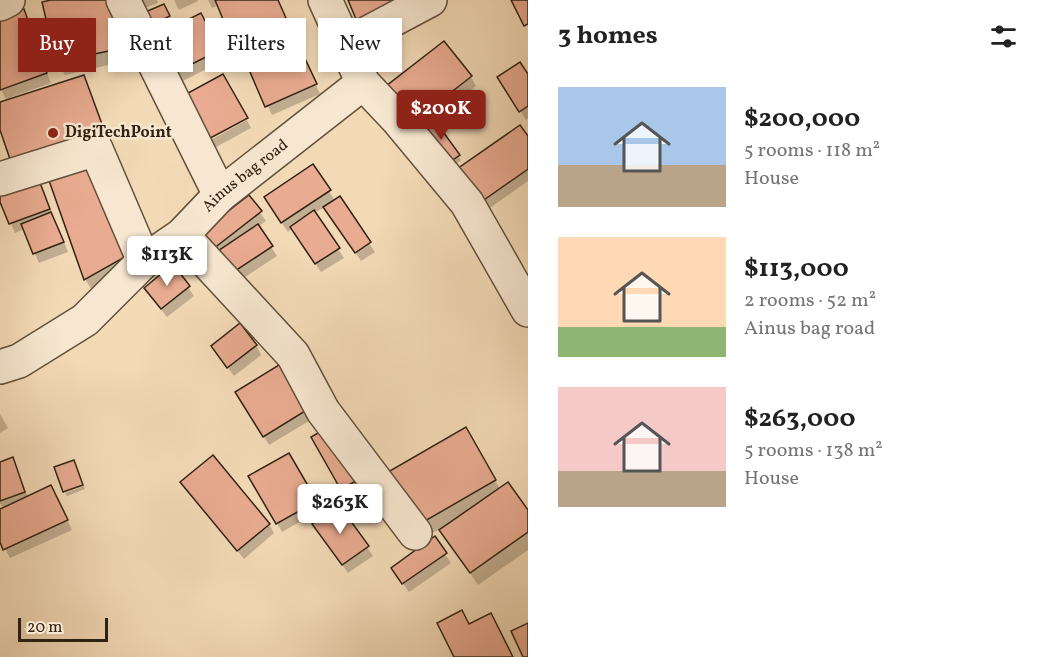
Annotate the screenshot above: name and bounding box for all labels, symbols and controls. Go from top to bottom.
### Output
chip: Buy [18,18,96,72]
chip: Rent [108,18,193,72]
chip: Filters [205,18,306,72]
chip: New [318,18,402,72]
text: 3 homes [558,18,658,54]
icon: filters [987,20,1020,53]
pin: $200K [399,90,483,141]
text: $200K [411,95,471,123]
text: $200,000 [744,101,860,137]
icon: home [606,111,678,183]
place label: DigiTechPoint [65,122,172,144]
marker: DigiTechPoint [46,126,60,140]
street label: Ainus bag road [198,134,293,218]
text: 5 rooms · 118 m² [744,137,880,165]
text: House [744,165,799,193]
pin: $113K [125,236,209,287]
text: $113K [141,241,193,269]
text: $113,000 [744,251,849,287]
icon: home [606,261,678,333]
text: 2 rooms · 52 m² [744,287,876,315]
text: Ainus bag road [744,315,875,343]
text: $263,000 [744,401,855,437]
icon: home [606,411,678,483]
text: 5 rooms · 138 m² [744,437,883,465]
text: House [744,465,799,493]
pin: $263K [298,484,382,535]
text: $263K [311,489,369,517]
scale bar [18,615,108,642]
text: 20 m [27,617,62,639]

